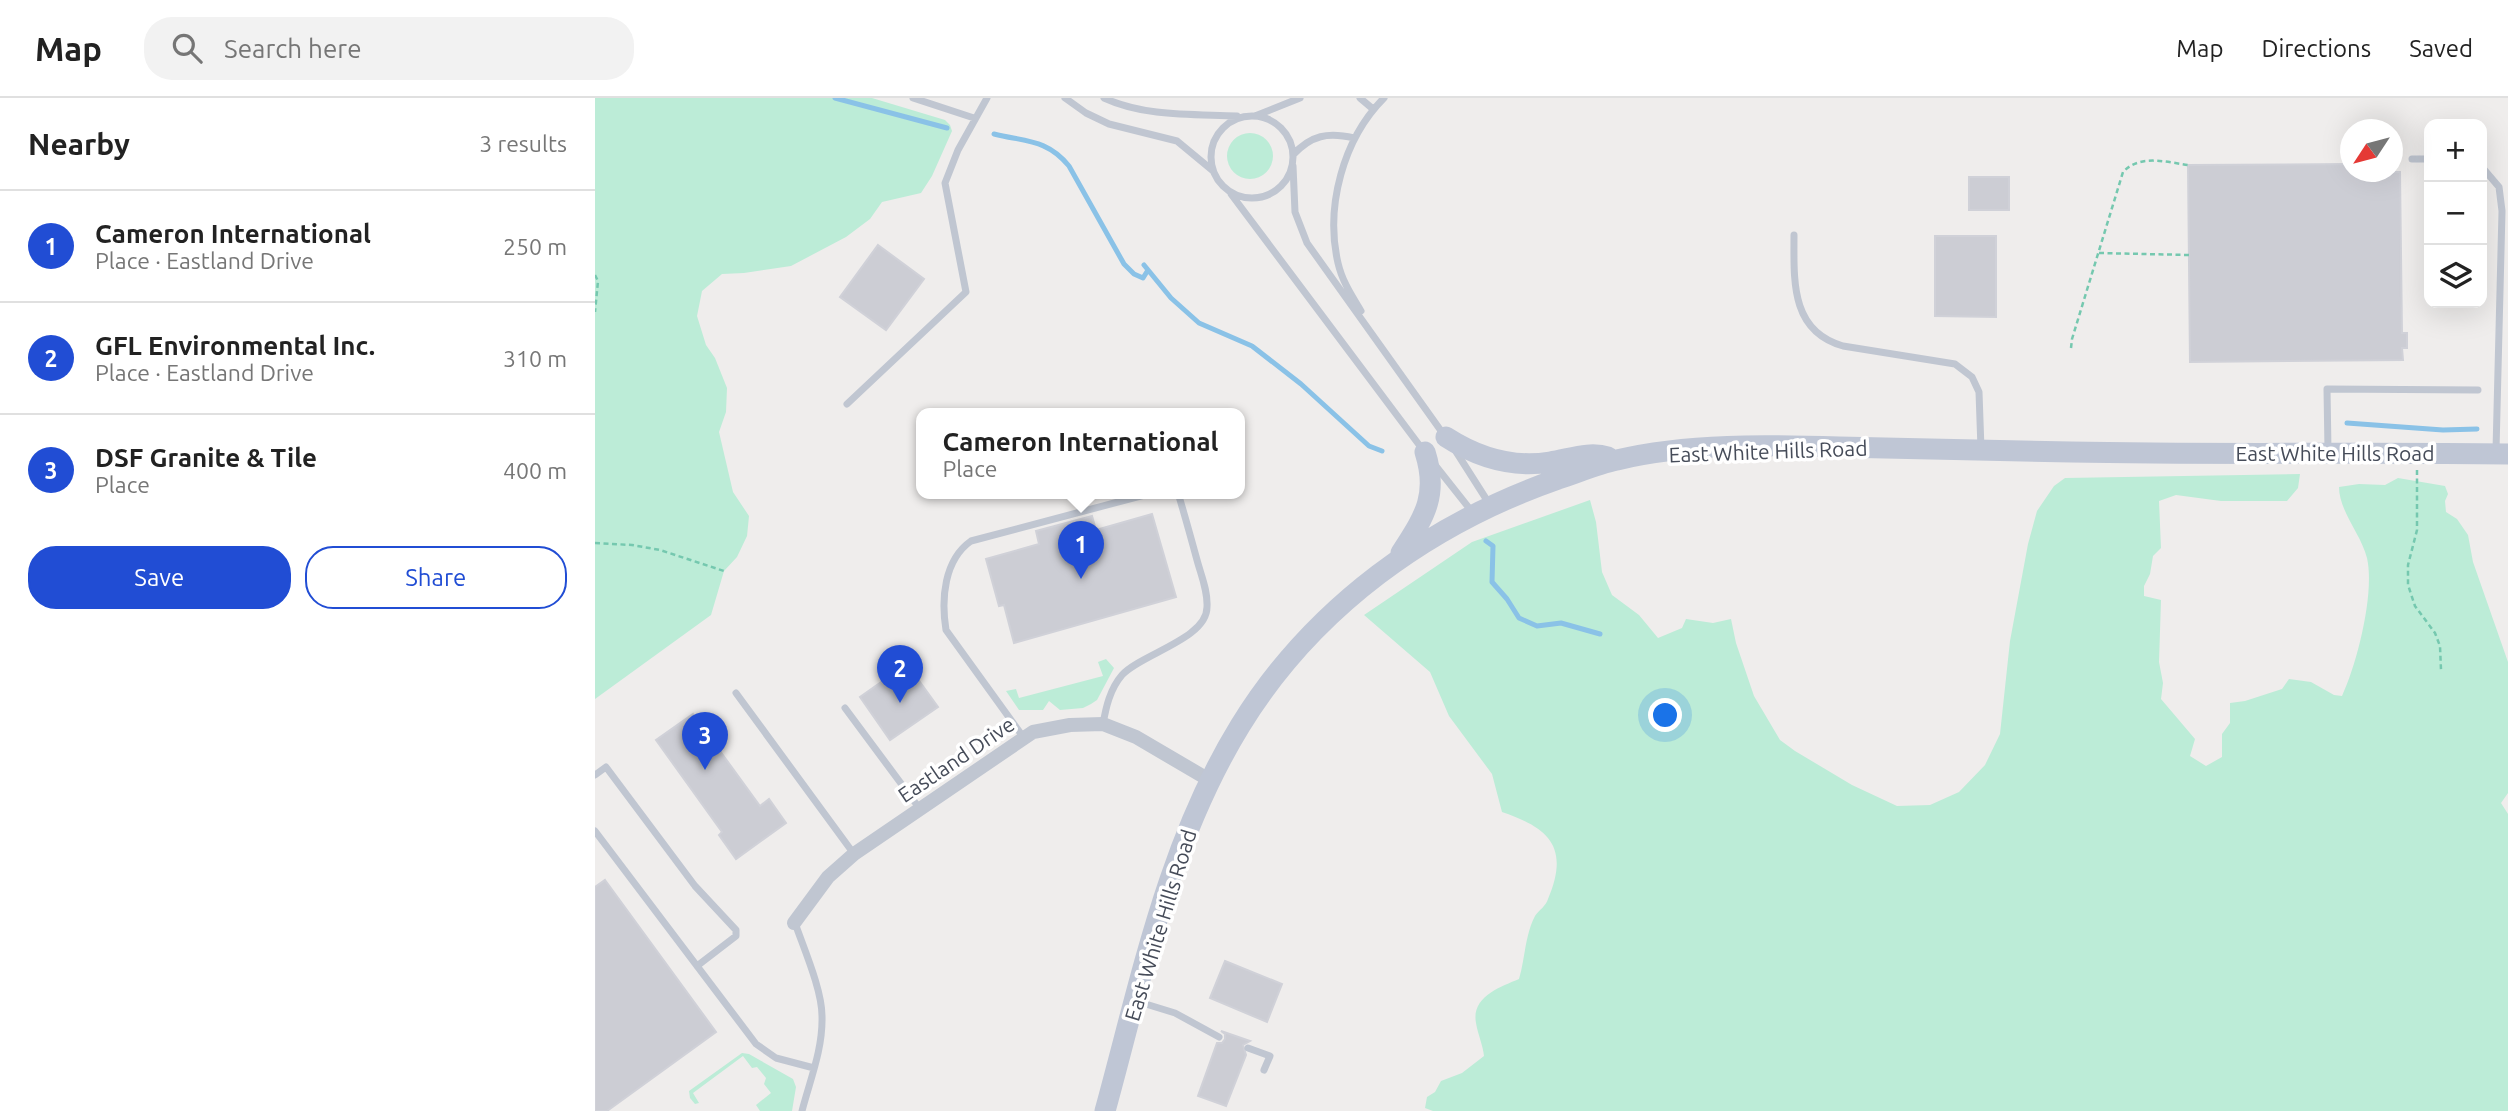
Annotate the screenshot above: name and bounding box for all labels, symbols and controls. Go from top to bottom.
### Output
search box [144,17,634,80]
icon: search [168,29,206,67]
text: Map [35,30,102,67]
text: Search here [224,34,362,63]
text: Map [2176,35,2223,62]
text: Directions [2261,35,2371,62]
text: Saved [2409,35,2473,62]
north arrow [2340,119,2403,182]
map controls [2424,119,2487,308]
button: + [2424,119,2487,182]
text: Nearby [28,127,130,161]
text: 3 results [479,131,567,156]
button: − [2424,182,2487,245]
text: Cameron International [95,219,371,248]
text: 1 [45,234,57,259]
text: 250 m [503,234,567,259]
button: layers [2424,245,2487,308]
text: Place · Eastland Drive [95,248,314,273]
text: GFL Environmental Inc. [95,331,375,360]
text: 2 [45,346,57,371]
text: 310 m [503,346,567,371]
text: Place · Eastland Drive [95,360,314,385]
popup [916,408,1245,499]
text: Cameron International [943,427,1218,456]
street label: East White Hills Road [1668,436,1868,466]
street label: East White Hills Road [2236,441,2434,465]
text: DSF Granite & Tile [95,443,317,472]
text: Place [943,456,998,481]
text: 3 [45,458,57,483]
text: 400 m [503,458,567,483]
text: Place [95,472,150,497]
pin: 1 [1058,521,1104,579]
button: Save [28,546,291,609]
button: Share [305,546,567,609]
pin: 2 [877,645,923,703]
your location [1648,698,1682,732]
street label: Eastland Drive [893,711,1019,807]
pin: 3 [682,712,728,770]
street label: East White Hills Road [1119,826,1201,1024]

